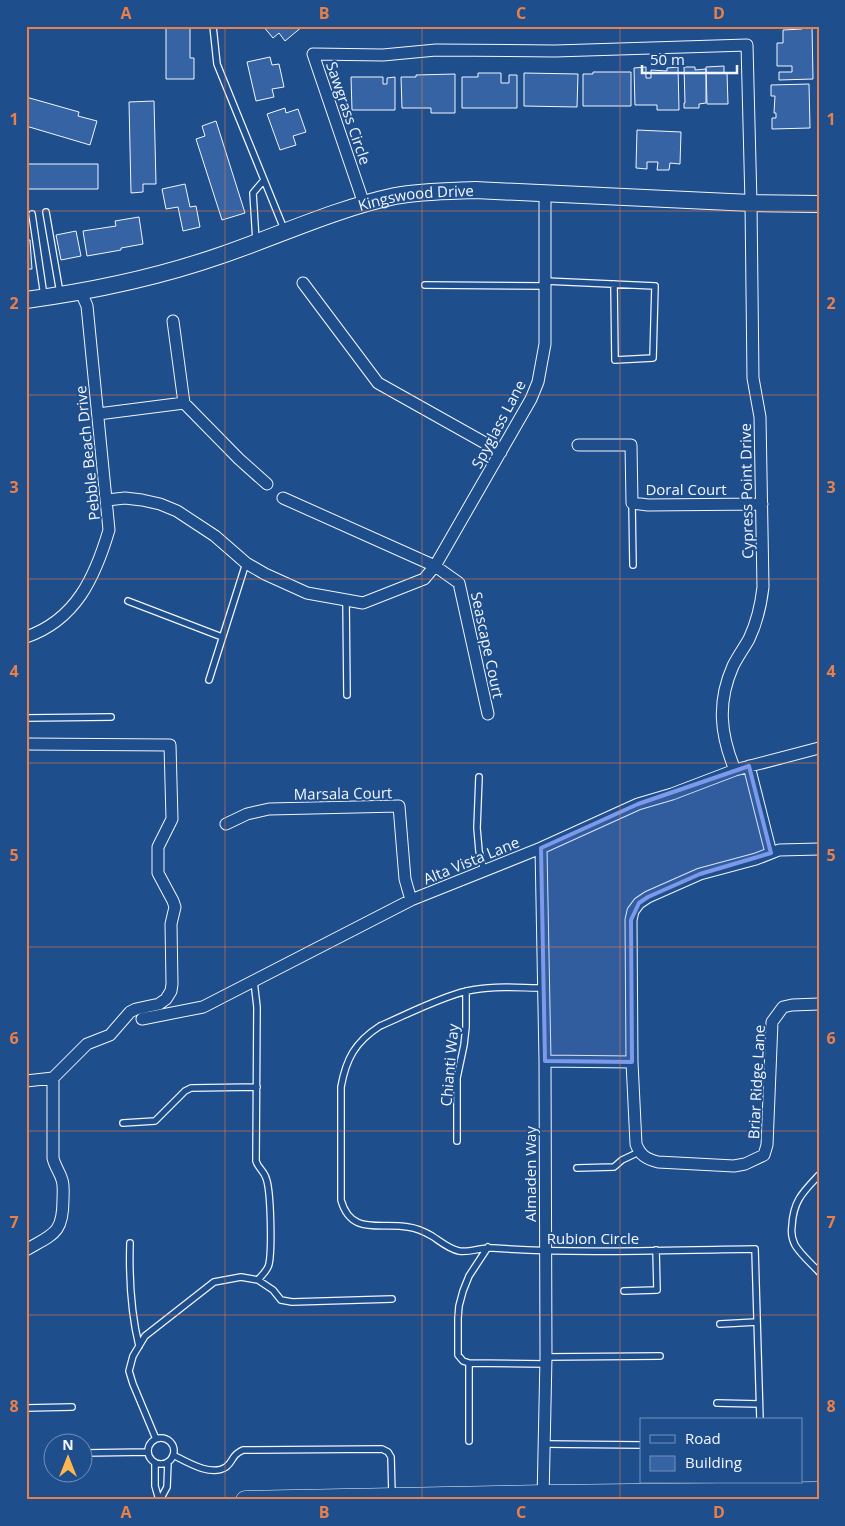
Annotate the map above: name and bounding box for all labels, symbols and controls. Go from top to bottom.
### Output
text: A [120,2,132,24]
text: B [319,2,329,24]
text: C [516,2,526,24]
text: D [713,2,725,24]
scale bar [642,42,738,74]
text: 50 m [650,49,685,69]
street label: Sawgrass Circle [322,59,376,167]
text: 1 [9,108,19,130]
text: 1 [826,108,836,130]
street label: Kingswood Drive [356,180,474,215]
text: 2 [9,292,19,314]
text: 2 [826,292,836,314]
street label: Spyglass Lane [466,376,530,472]
street label: Pebble Beach Drive [70,385,104,521]
street label: Cypress Point Drive [735,423,757,559]
text: 3 [9,476,19,498]
text: 3 [826,476,836,498]
street label: Doral Court [645,479,727,499]
street label: Seascape Court [467,590,509,700]
text: 4 [9,660,19,682]
text: 4 [826,660,836,682]
street label: Marsala Court [294,782,392,804]
street label: Alta Vista Lane [420,832,522,888]
text: 5 [9,844,19,866]
text: 5 [826,844,836,866]
street label: Chianti Way [435,1022,463,1107]
street label: Briar Ridge Lane [743,1024,769,1140]
text: 6 [9,1027,19,1049]
text: 6 [826,1027,836,1049]
street label: Almaden Way [520,1126,540,1222]
text: 7 [9,1211,19,1233]
text: 7 [826,1211,836,1233]
street label: Rubion Circle [547,1228,639,1248]
text: 8 [9,1395,19,1417]
text: 8 [826,1395,836,1417]
legend [640,1418,802,1484]
text: Road [685,1428,721,1448]
north arrow [42,1434,92,1484]
text: N [62,1435,74,1454]
text: Building [685,1452,742,1472]
text: A [120,1501,132,1523]
text: B [319,1501,329,1523]
text: C [516,1501,526,1523]
text: D [713,1501,725,1523]

